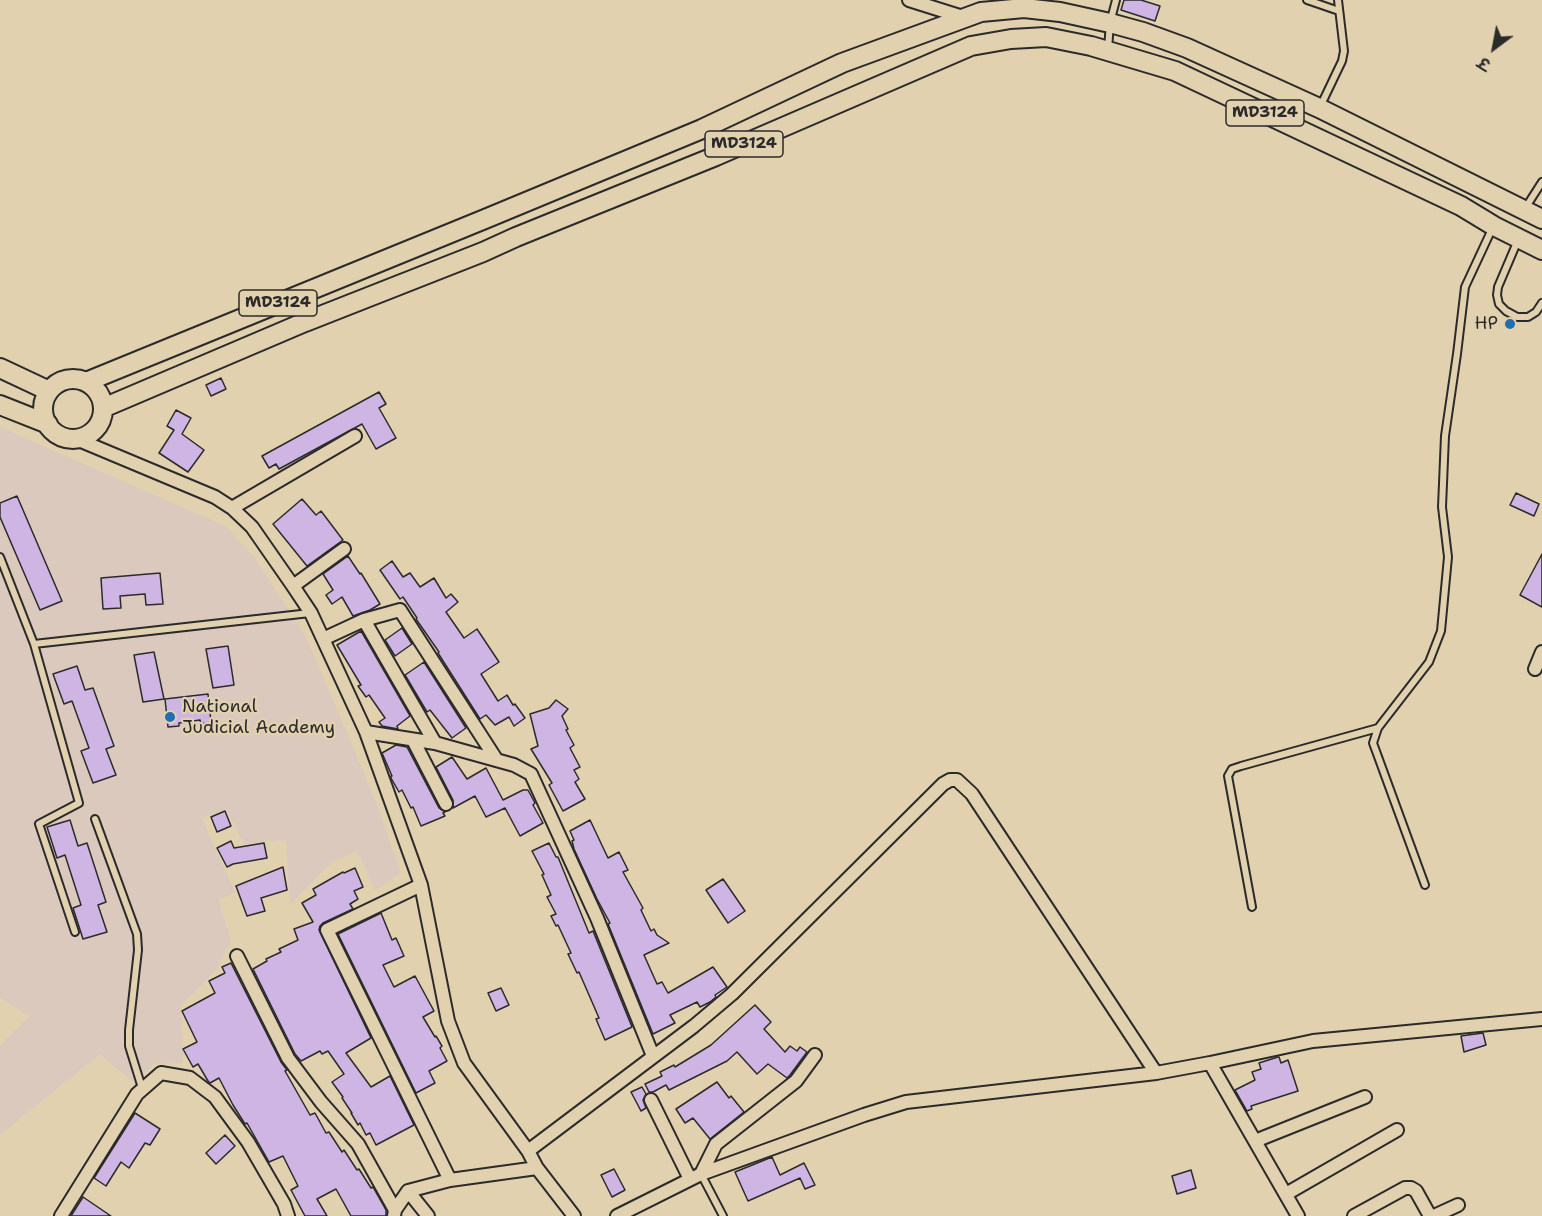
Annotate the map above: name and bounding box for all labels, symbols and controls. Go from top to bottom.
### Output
north arrow [1464,18,1524,78]
text: उ [1474,52,1494,75]
road number: MD3124 [1226,100,1304,126]
road number: MD3124 [705,131,783,157]
road number: MD3124 [239,290,317,316]
place label: HP [1474,313,1498,335]
marker: HP [1503,317,1517,331]
place label: National Judicial Academy [182,696,335,738]
marker: National Judicial Academy [163,710,177,724]

